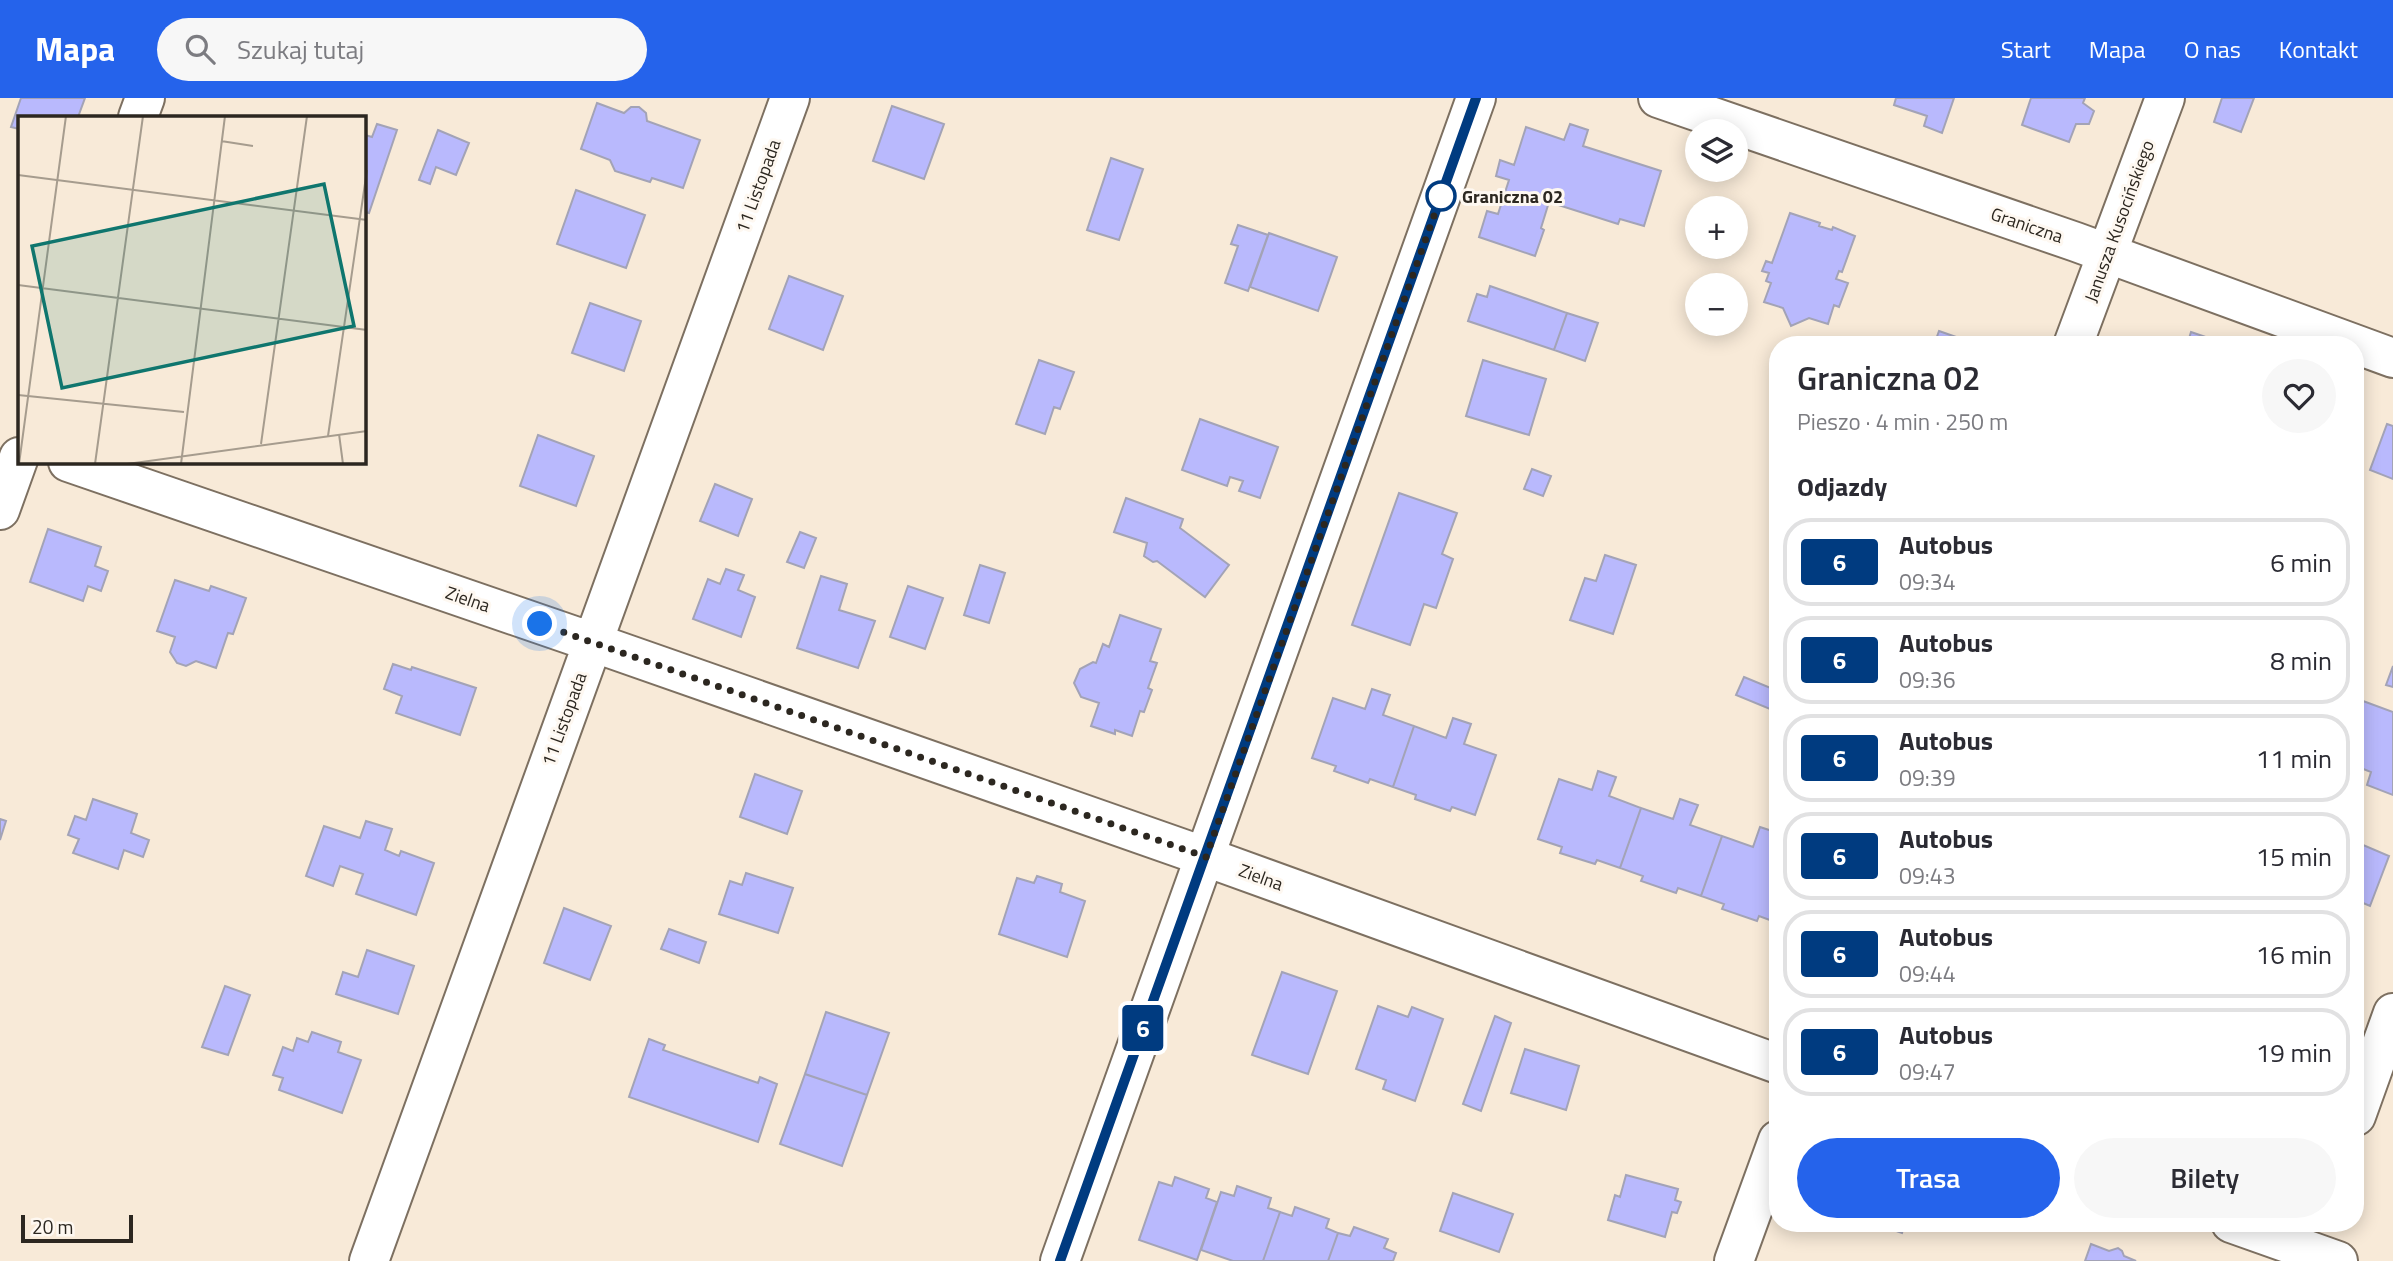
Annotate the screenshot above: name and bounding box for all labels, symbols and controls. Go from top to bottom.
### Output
search box [157,18,647,81]
text: Mapa [35,24,115,74]
icon: search [181,30,219,68]
text: Szukaj tutaj [237,30,364,69]
text: Start [2001,31,2051,67]
text: Mapa [2089,31,2146,67]
text: O nas [2184,31,2241,67]
text: Kontakt [2279,31,2358,67]
inset map [18,116,366,464]
map controls [1685,119,1748,336]
button: layers [1685,119,1748,182]
street label: 11 Listopada [729,135,787,237]
street label: Janusza Kusocińskiego [2077,136,2161,306]
marker: Graniczna 02 [1426,181,1456,211]
place label: Graniczna 02 [1462,183,1563,210]
button: + [1685,196,1748,259]
street label: Graniczna [1987,200,2067,250]
button: − [1685,273,1748,336]
text: Graniczna 02 [1797,353,1980,403]
button: heart [2262,359,2336,433]
text: Pieszo · 4 min · 250 m [1797,404,2008,439]
text: Odjazdy [1797,467,1887,506]
text: Autobus [1899,525,1993,564]
text: 6 min [2270,543,2332,582]
text: 6 [1833,544,1846,580]
text: 09:34 [1899,564,1956,599]
street label: Zielna [442,579,494,619]
your location [522,606,557,641]
text: Autobus [1899,623,1993,662]
text: 8 min [2270,641,2332,680]
text: 6 [1833,642,1846,678]
text: 09:36 [1899,662,1956,697]
street label: 11 Listopada [535,668,593,770]
text: Autobus [1899,721,1993,760]
text: 11 min [2256,739,2332,778]
text: 6 [1833,740,1846,776]
text: 09:39 [1899,760,1956,795]
text: Autobus [1899,819,1993,858]
text: 15 min [2256,837,2332,876]
text: 6 [1833,838,1846,874]
street label: Zielna [1235,857,1287,897]
text: 09:43 [1899,858,1956,893]
text: Autobus [1899,917,1993,956]
text: 16 min [2256,935,2332,974]
text: 6 [1833,936,1846,972]
text: 09:44 [1899,956,1956,991]
line badge: 6 [1120,1005,1166,1051]
text: 6 [1136,1010,1150,1046]
text: Autobus [1899,1015,1993,1054]
text: 19 min [2256,1033,2332,1072]
text: 6 [1833,1034,1846,1070]
text: 09:47 [1899,1054,1956,1089]
button: Trasa [1797,1138,2060,1218]
button: Bilety [2074,1138,2336,1218]
scale bar [21,1212,133,1244]
text: 20 m [32,1212,73,1241]

